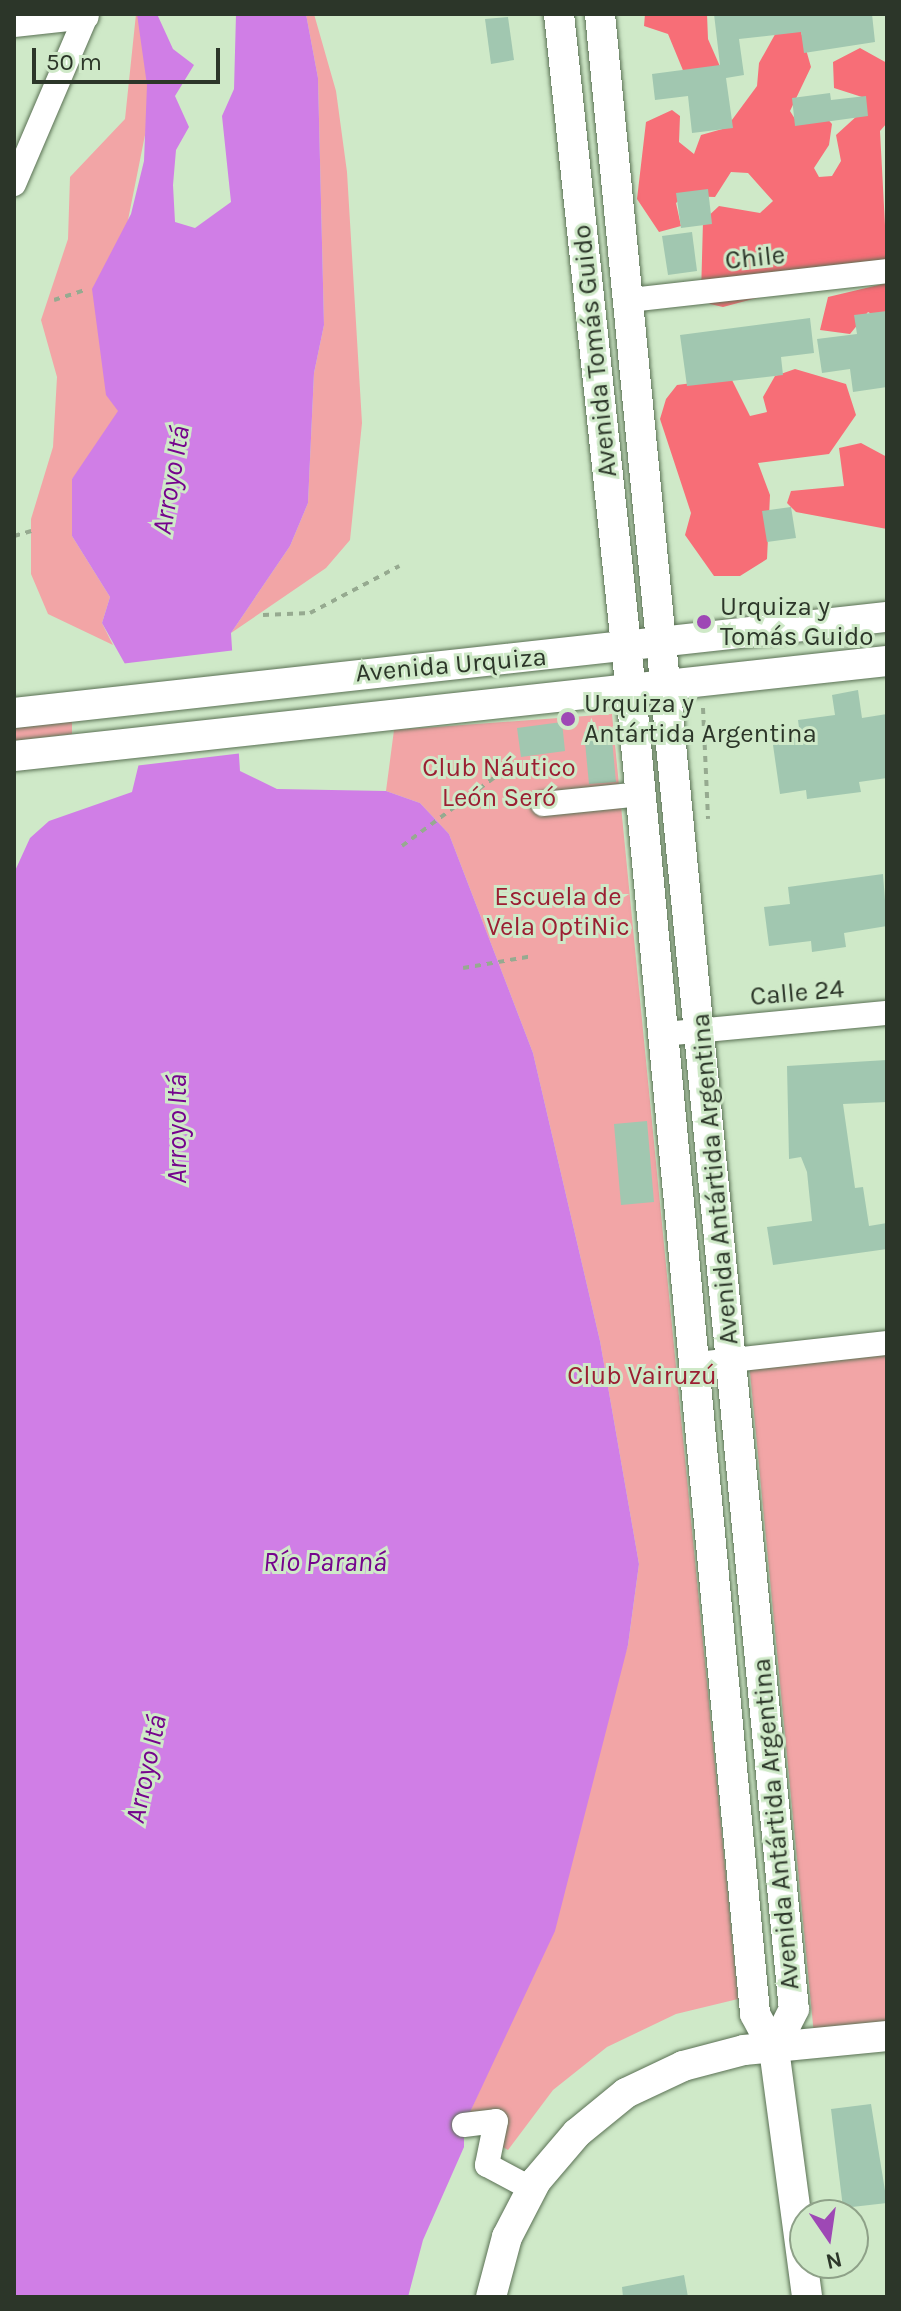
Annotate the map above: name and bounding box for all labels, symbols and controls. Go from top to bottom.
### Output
scale bar [36,32,224,82]
text: 50 m [46,48,102,76]
street label: Avenida Tomás Guido [566,223,624,479]
street label: Chile [724,239,786,277]
water label: Arroyo Itá [145,423,197,537]
place label: Urquiza y Tomás Guido [720,591,873,652]
marker: Urquiza y Tomás Guido [695,613,713,631]
street label: Avenida Urquiza [354,641,548,689]
place label: Urquiza y Antártida Argentina [584,688,817,750]
marker: Urquiza y Antártida Argentina [559,710,577,728]
park label: Club Náutico León Seró [422,752,576,814]
park label: Escuela de Vela OptiNic [486,881,630,942]
street label: Calle 24 [749,973,845,1013]
street label: Avenida Antártida Argentina [685,1012,745,1346]
water label: Arroyo Itá [160,1074,194,1184]
park label: Club Vairuzú [567,1360,717,1392]
water label: Río Paraná [263,1545,387,1579]
street label: Avenida Antártida Argentina [746,1657,806,1991]
water label: Arroyo Itá [118,1712,174,1826]
north arrow [789,2199,869,2279]
text: N [823,2246,845,2275]

